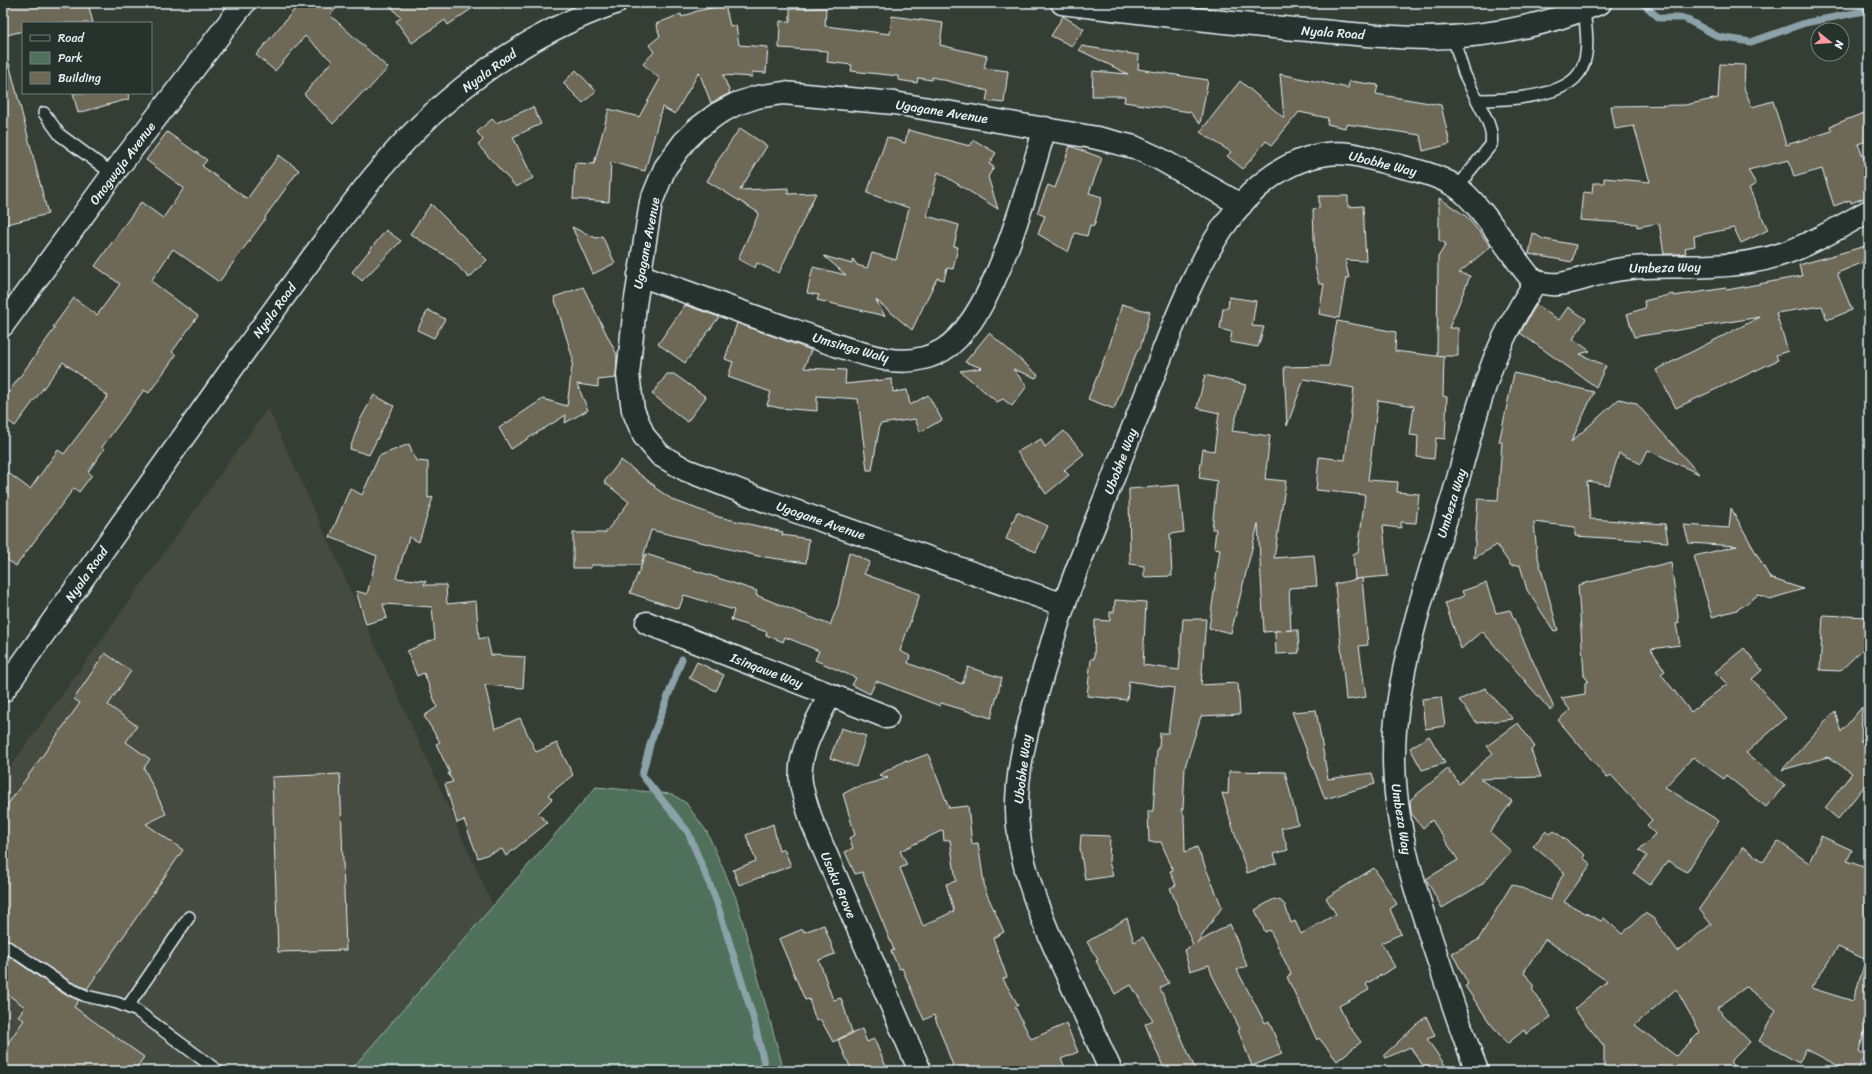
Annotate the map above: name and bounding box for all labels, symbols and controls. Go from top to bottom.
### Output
street label: Nyala Road [1300,19,1367,46]
legend [22,22,152,94]
north arrow [1810,22,1850,62]
text: Road [58,27,85,49]
text: N [1829,37,1850,52]
street label: Nyala Road [457,42,523,98]
text: Park [58,47,83,69]
text: Building [58,67,101,89]
street label: Ugagane Avenue [894,93,990,130]
street label: Onogwaja Avenue [83,117,162,210]
street label: Ubobhe Way [1346,144,1420,183]
street label: Ugagane Avenue [626,195,667,291]
street label: Umbeza Way [1629,255,1701,280]
street label: Nyala Road [246,277,303,343]
street label: Umsinga Waly [810,326,892,369]
street label: Ubobhe Way [1097,424,1144,498]
street label: Umbeza Way [1430,465,1473,541]
street label: Ugagane Avenue [773,494,869,546]
street label: Nyala Road [59,541,115,607]
street label: Isinqawe Way [726,646,807,695]
street label: Ubobhe Way [1007,733,1038,805]
street label: Umbeza Way [1385,782,1419,856]
street label: Usaku Grove [814,848,863,923]

